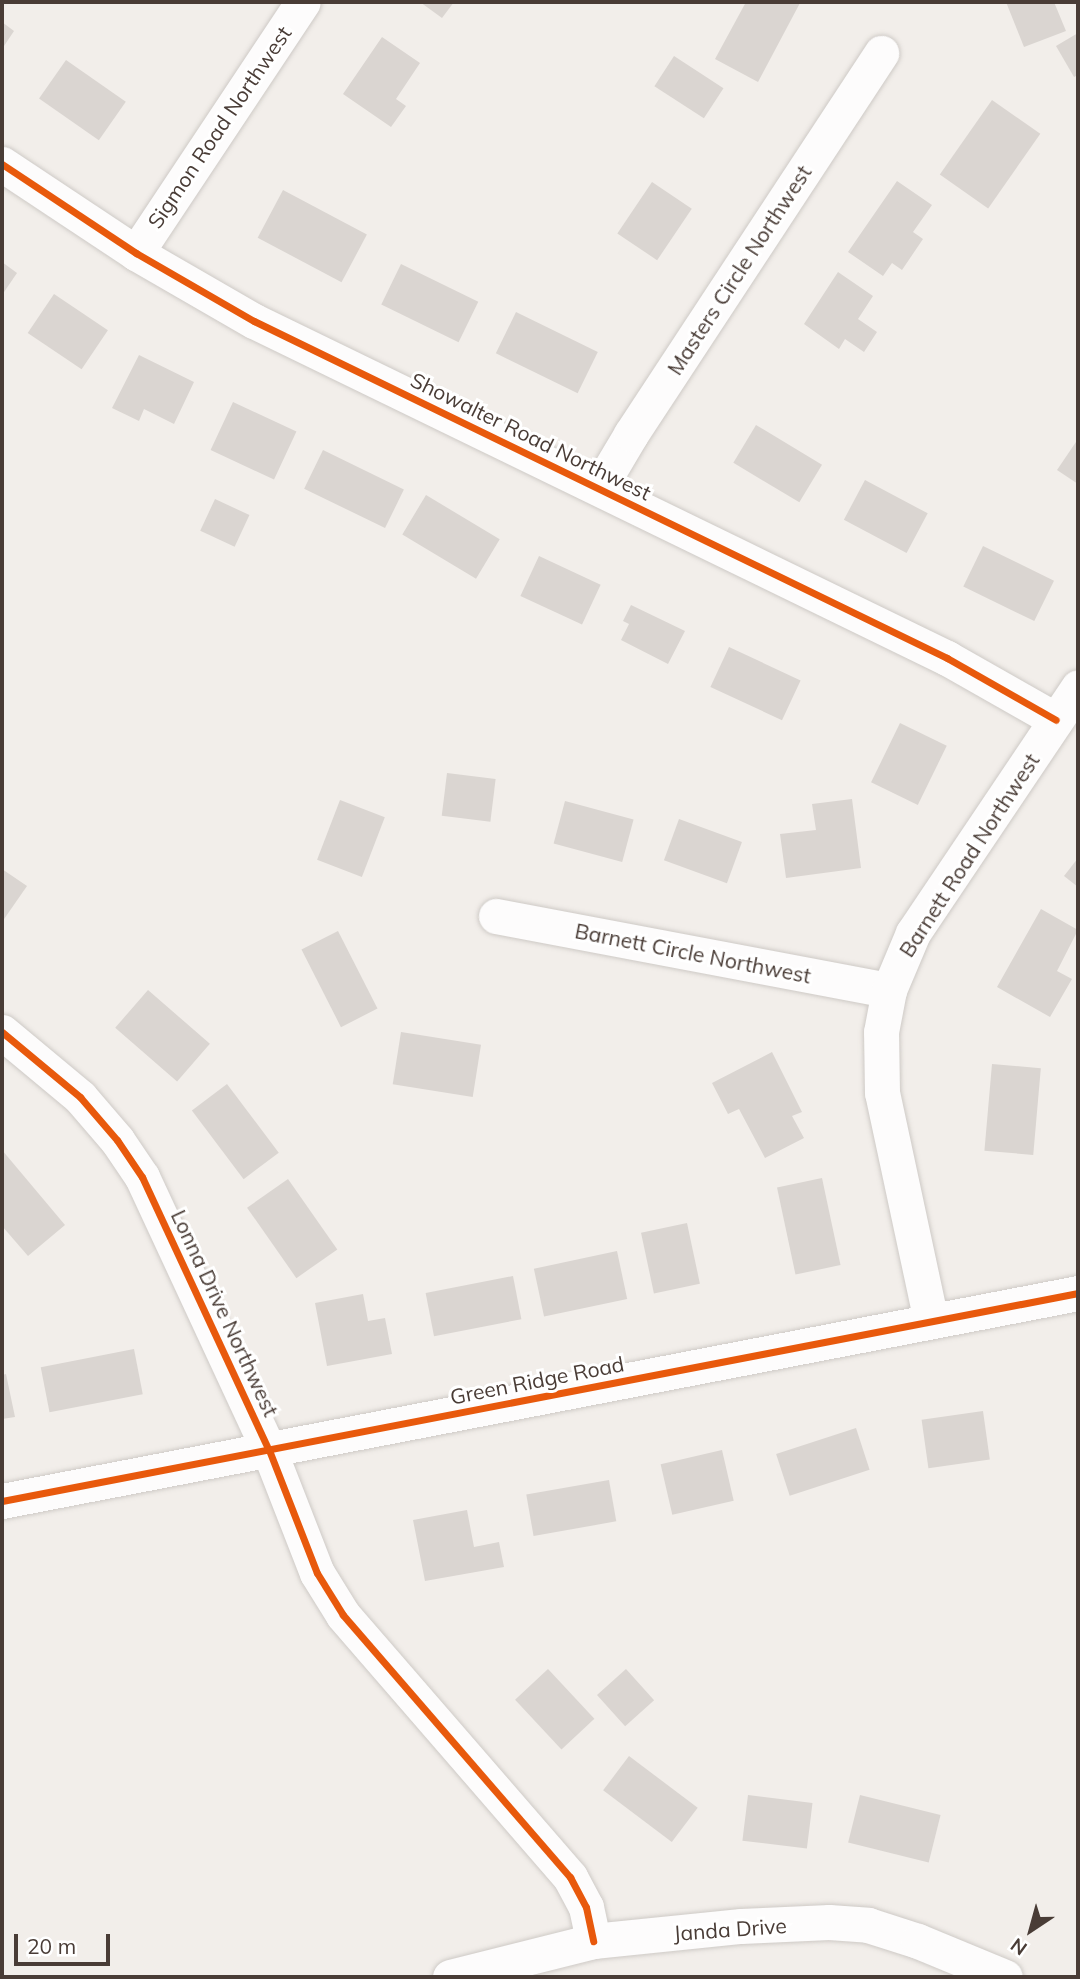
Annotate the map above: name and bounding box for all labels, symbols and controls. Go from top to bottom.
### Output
street label: Sigmon Road Northwest [142,21,296,233]
street label: Masters Circle Northwest [662,161,816,379]
street label: Showalter Road Northwest [407,367,655,505]
street label: Barnett Road Northwest [894,748,1044,962]
street label: Barnett Circle Northwest [573,918,813,988]
street label: Lonna Drive Northwest [166,1206,284,1420]
street label: Green Ridge Road [448,1351,626,1409]
north arrow [996,1895,1066,1965]
street label: Janda Drive [673,1912,787,1946]
scale bar [18,1920,114,1964]
text: 20 m [27,1933,76,1959]
text: N [1006,1933,1032,1961]

